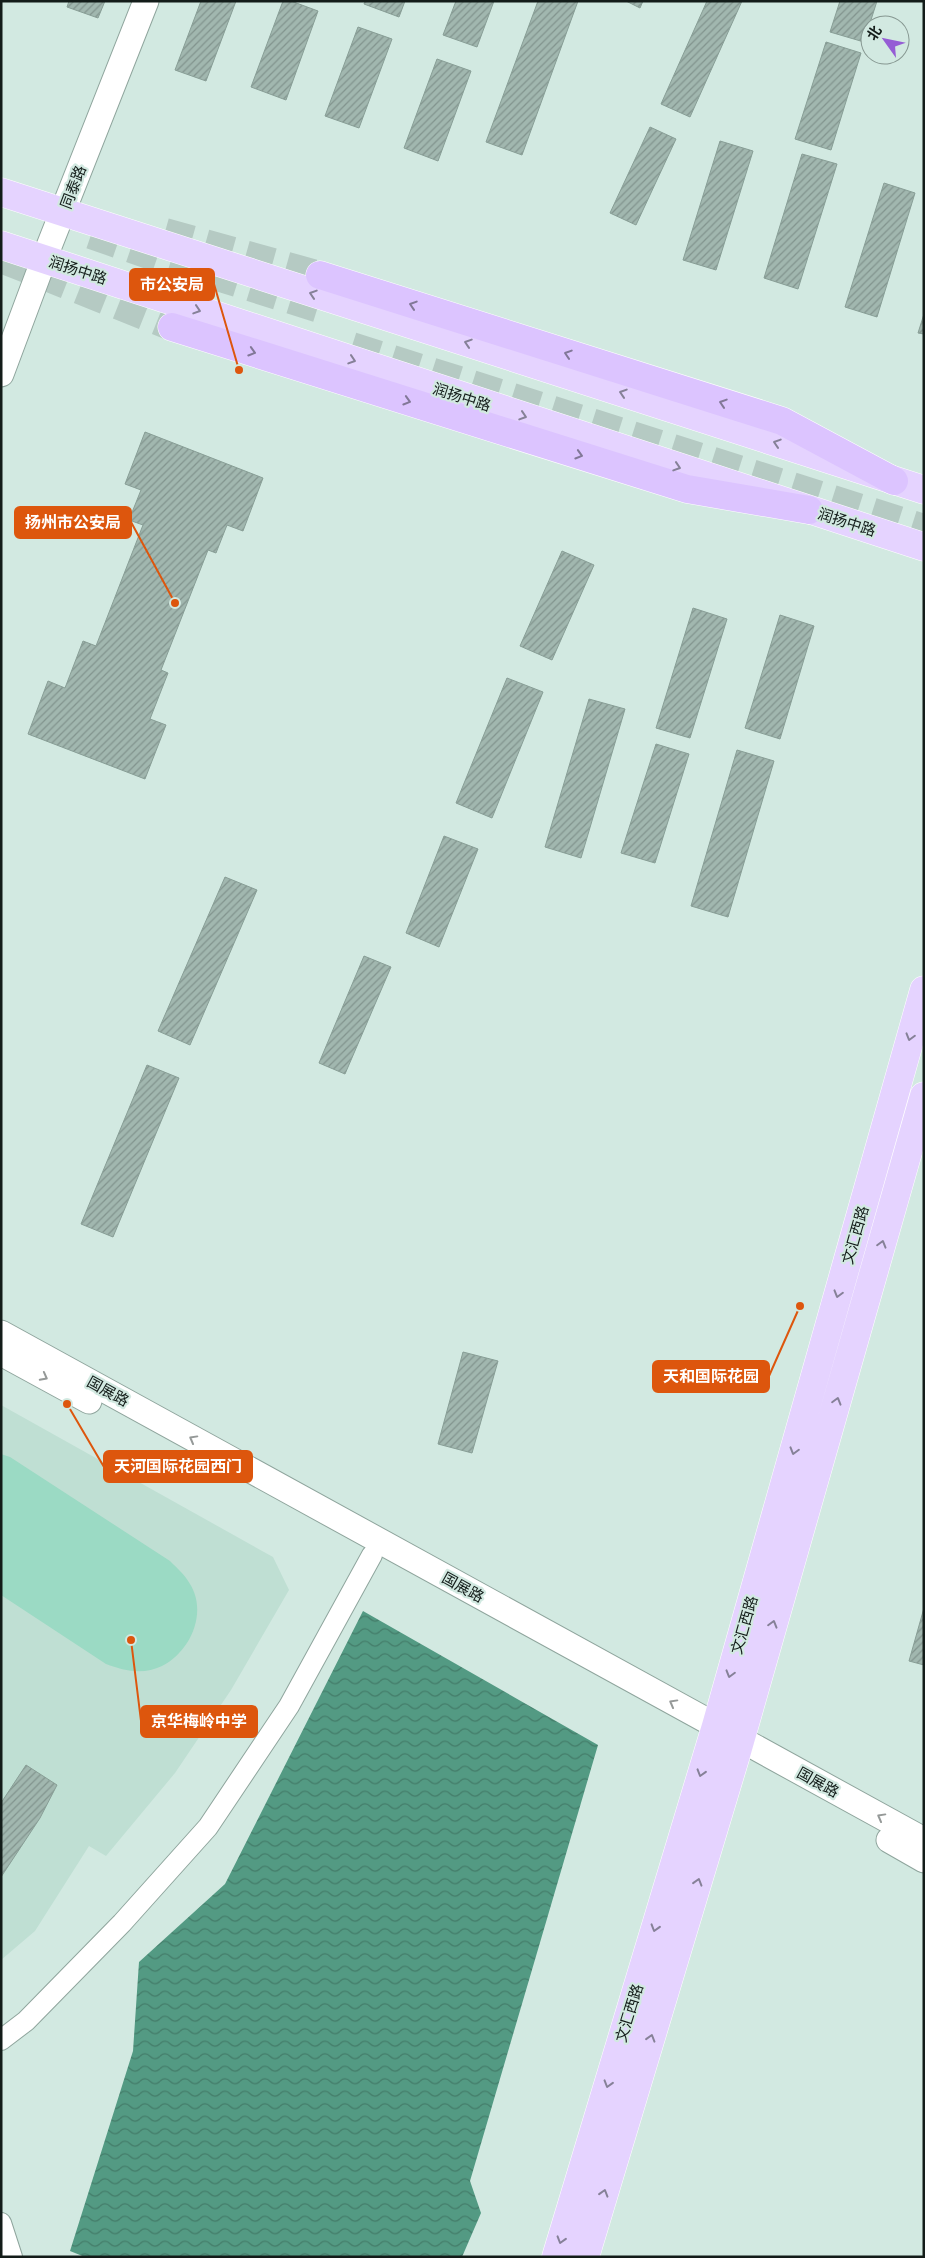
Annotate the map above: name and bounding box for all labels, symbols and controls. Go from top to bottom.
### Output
north arrow [860,15,910,65]
text: 北 [862,22,886,44]
street label: 同泰路 [55,162,91,212]
street label: 润扬中路 [46,251,110,289]
callout: 市公安局 [130,269,214,300]
text: 市公安局 [140,273,204,296]
one-way arrow [310,289,318,299]
one-way arrow [410,300,418,310]
one-way arrow [192,304,201,314]
one-way arrow [464,339,473,349]
one-way arrow [247,347,256,357]
one-way arrow [565,349,573,359]
one-way arrow [347,354,355,364]
street label: 润扬中路 [430,378,494,416]
one-way arrow [619,389,627,399]
one-way arrow [402,396,411,406]
one-way arrow [720,398,728,408]
one-way arrow [518,411,526,421]
one-way arrow [774,439,782,449]
one-way arrow [574,450,582,460]
one-way arrow [672,461,681,471]
street label: 润扬中路 [815,503,879,541]
callout: 扬州市公安局 [15,507,131,538]
text: 扬州市公安局 [25,511,121,534]
one-way arrow [906,1032,916,1040]
street label: 文汇西路 [837,1203,873,1267]
one-way arrow [876,1241,886,1249]
one-way arrow [833,1290,843,1298]
callout: 天和国际花园 [653,1361,769,1392]
text: 天和国际花园 [663,1365,759,1388]
one-way arrow [39,1370,48,1380]
street label: 国展路 [83,1371,133,1411]
one-way arrow [831,1396,842,1405]
one-way arrow [190,1435,199,1445]
one-way arrow [789,1446,799,1454]
callout: 天河国际花园西门 [104,1451,252,1482]
text: 天河国际花园西门 [114,1455,242,1478]
street label: 国展路 [438,1567,488,1607]
street label: 文汇西路 [726,1593,762,1657]
one-way arrow [768,1621,778,1629]
one-way arrow [726,1670,736,1678]
one-way arrow [669,1699,678,1709]
callout: 京华梅岭中学 [141,1706,257,1737]
text: 京华梅岭中学 [151,1710,247,1733]
street label: 国展路 [793,1762,843,1802]
one-way arrow [697,1768,707,1776]
one-way arrow [877,1813,886,1823]
one-way arrow [692,1878,702,1887]
one-way arrow [650,1924,660,1932]
street label: 文汇西路 [610,1981,648,2045]
one-way arrow [646,2034,656,2042]
one-way arrow [604,2079,614,2088]
one-way arrow [599,2190,609,2198]
one-way arrow [557,2235,567,2243]

